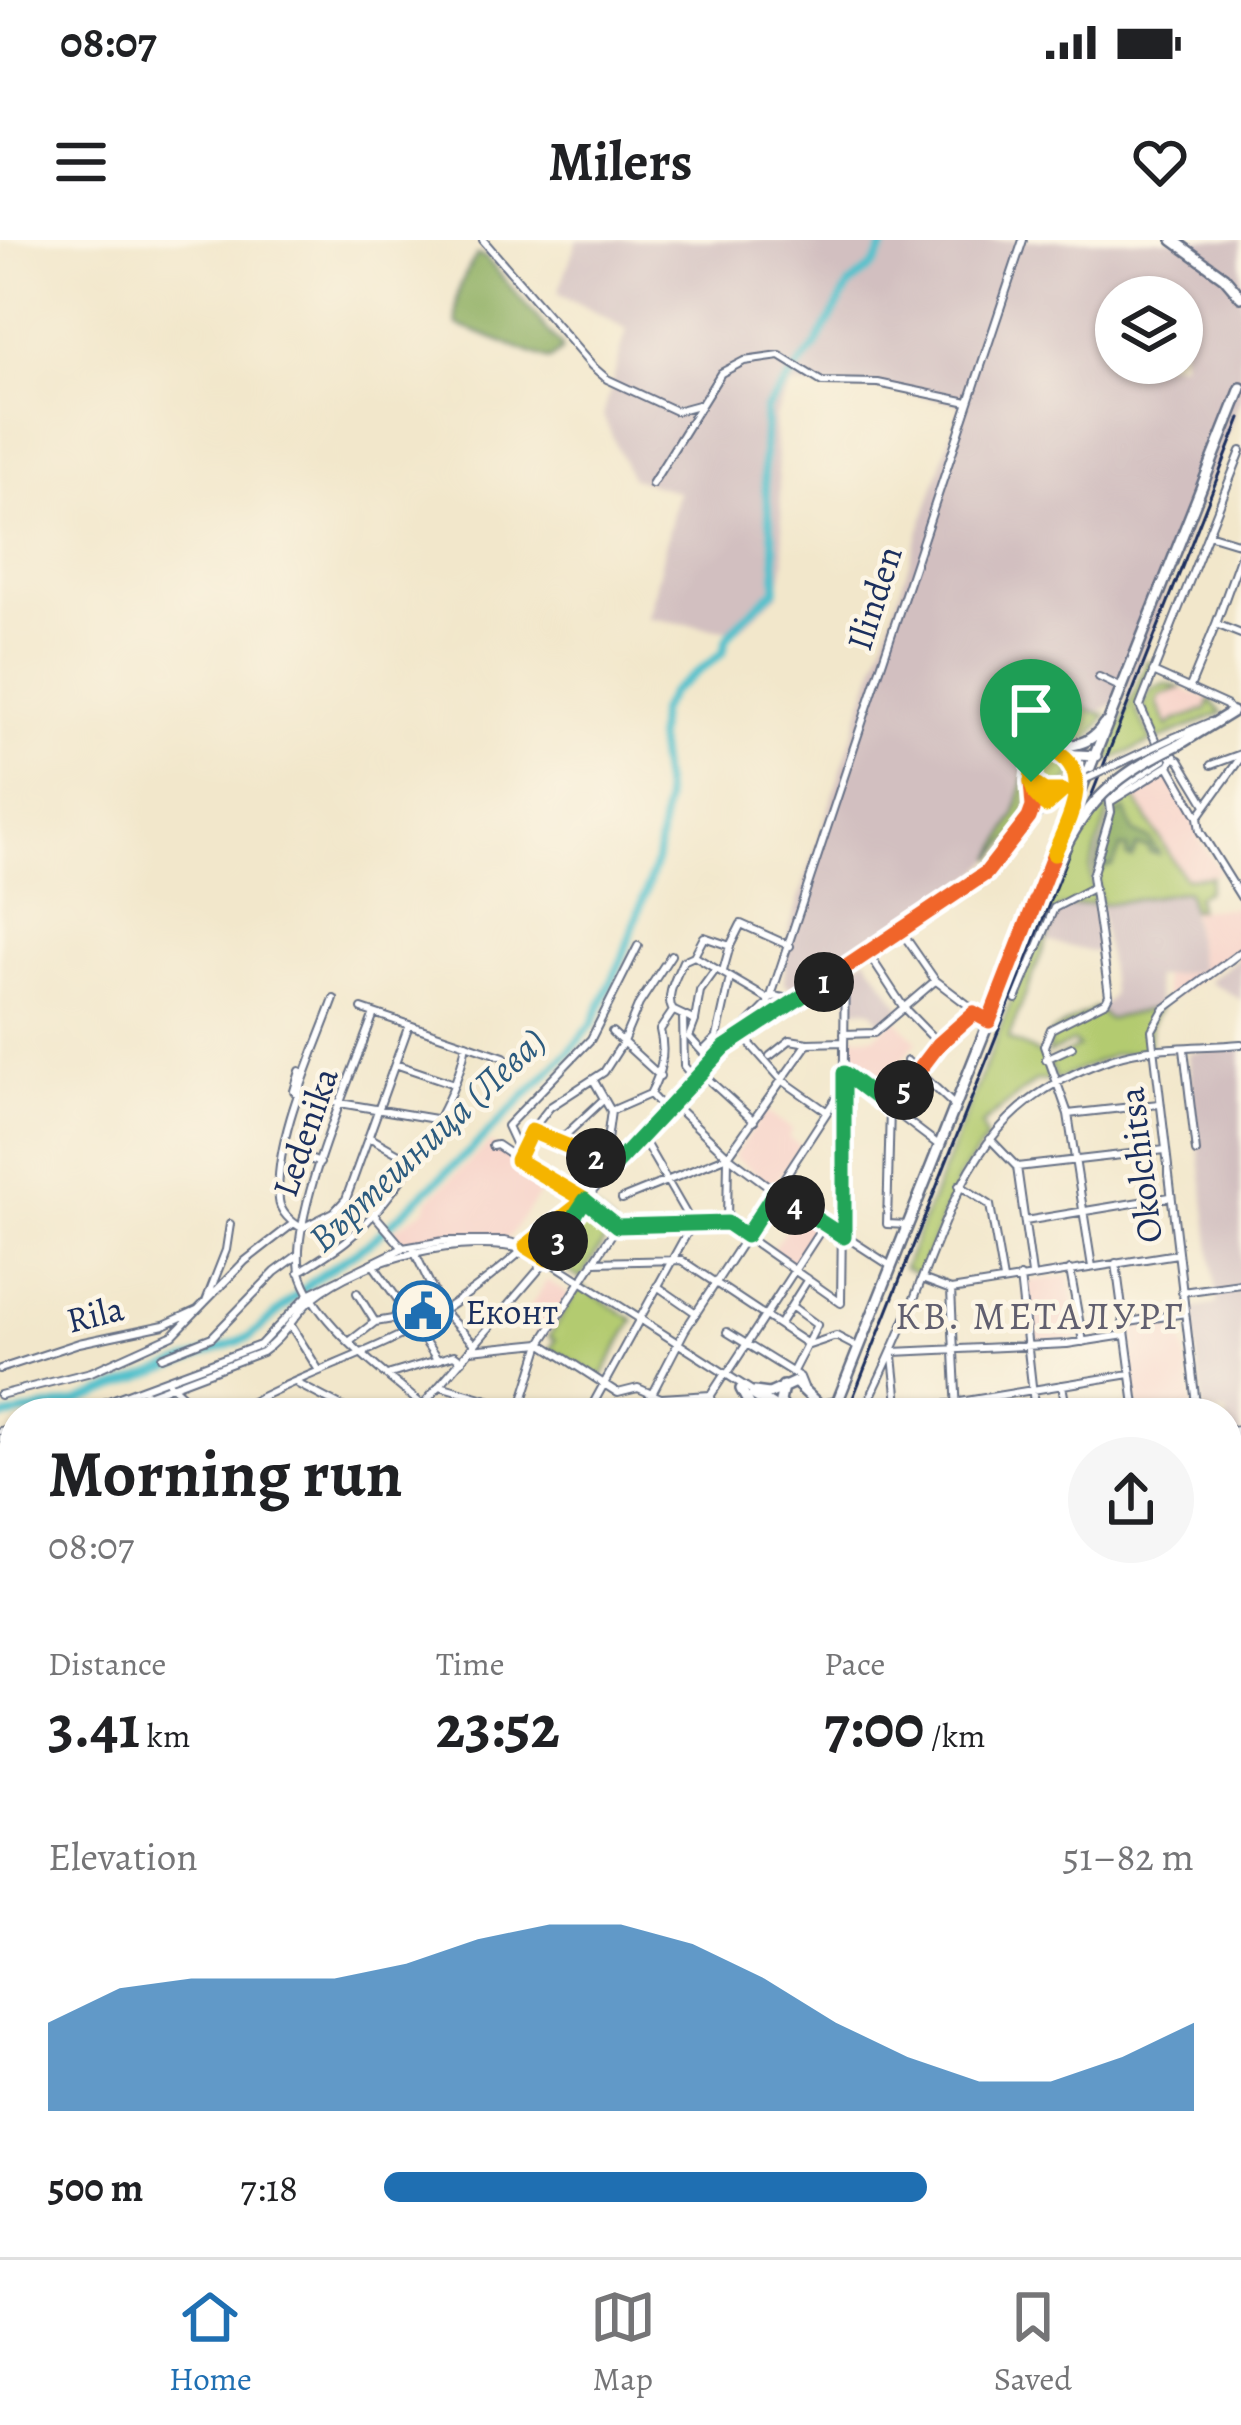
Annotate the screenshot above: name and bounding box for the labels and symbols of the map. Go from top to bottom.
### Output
street label: Ilinden [834,540,914,656]
pin [980,659,1082,782]
pin: 1 [794,952,854,1012]
water label: Въртешница (Лева) [296,1015,558,1263]
pin: 5 [874,1060,934,1120]
street label: Ledenika [260,1061,350,1203]
street label: Okolchitsa [1106,1084,1174,1246]
pin: 2 [566,1128,626,1188]
pin: 4 [765,1175,825,1235]
pin: 3 [528,1211,588,1271]
public building icon: Еконт [392,1280,454,1342]
street label: Rila [61,1283,129,1345]
place label: Еконт [465,1287,558,1336]
district label: КВ. МЕТАЛУРГ [895,1289,1185,1342]

